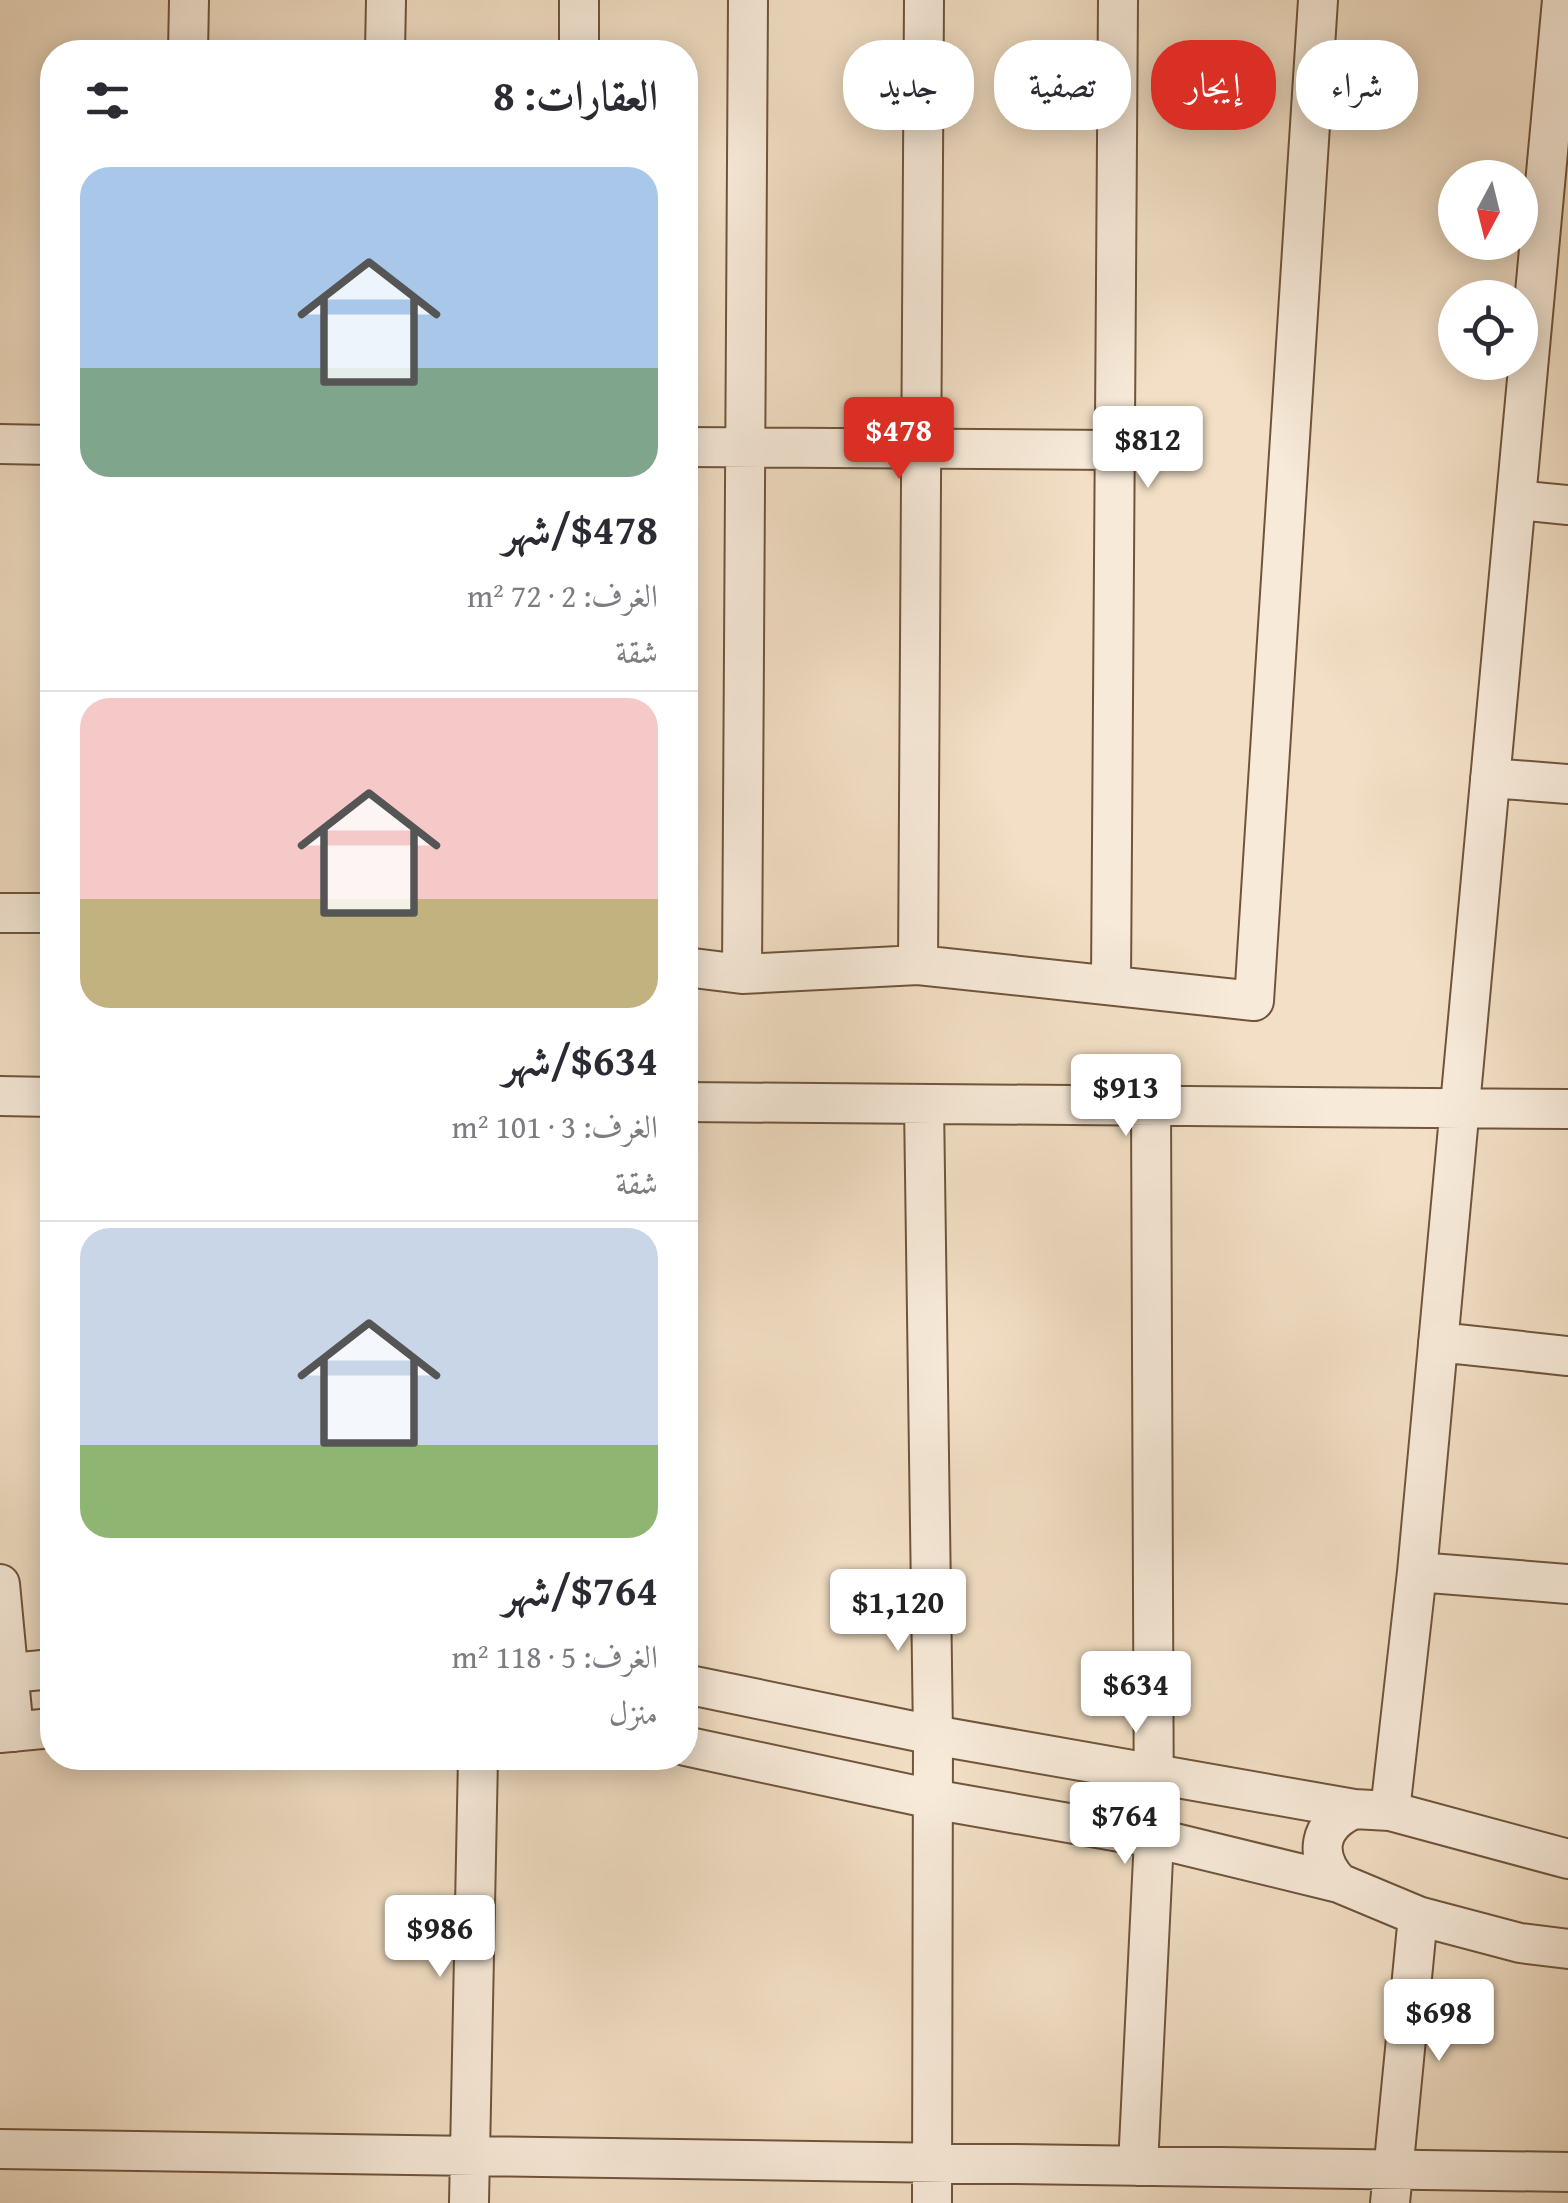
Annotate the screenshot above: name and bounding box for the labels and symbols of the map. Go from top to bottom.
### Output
north arrow [1438,160,1538,260]
pin: $478 [840,397,958,482]
pin: $812 [1089,406,1207,491]
pin: $913 [1067,1054,1185,1139]
pin: $1,120 [817,1569,979,1654]
pin: $634 [1077,1651,1195,1736]
pin: $764 [1066,1782,1184,1867]
pin: $986 [381,1895,499,1980]
pin: $698 [1380,1979,1498,2064]

